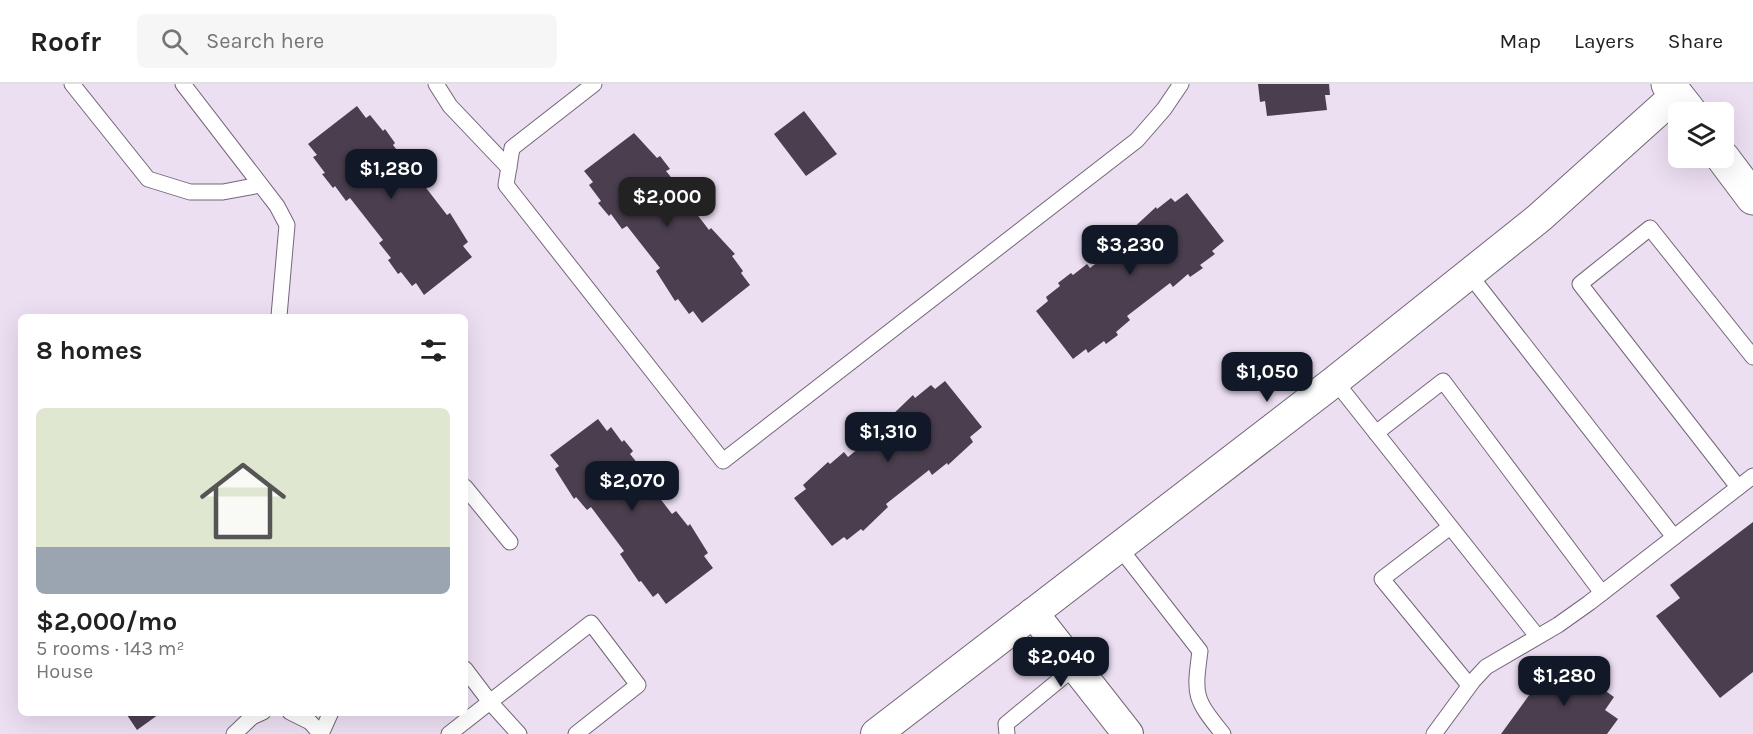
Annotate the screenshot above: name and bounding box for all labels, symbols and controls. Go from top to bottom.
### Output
search box [137,14,557,68]
text: Roofr [30,25,101,58]
icon: search [158,25,191,58]
text: Search here [206,28,324,54]
text: Map [1499,29,1541,53]
text: Layers [1574,29,1635,53]
text: Share [1668,29,1723,53]
map controls [1668,102,1734,168]
button: layers [1668,102,1734,168]
pin: $1,280 [342,149,440,200]
text: $1,280 [359,157,423,180]
pin: $2,000 [618,177,716,228]
text: $2,000 [633,185,701,208]
pin: $3,230 [1081,225,1179,276]
text: $3,230 [1096,233,1164,256]
icon: filters [417,334,450,367]
text: 8 homes [36,335,142,366]
pin: $1,050 [1218,352,1316,403]
text: $1,050 [1236,360,1298,383]
pin: $1,310 [839,412,937,463]
text: $1,310 [859,420,917,443]
icon: home [189,447,297,555]
pin: $2,070 [583,461,681,512]
text: $2,070 [599,469,665,492]
text: $2,000/mo [36,606,177,637]
text: 5 rooms · 143 m² [36,637,185,660]
pin: $2,040 [1012,637,1110,688]
text: $2,040 [1027,645,1095,668]
pin: $1,280 [1515,656,1613,707]
text: House [36,660,93,683]
text: $1,280 [1532,664,1596,687]

